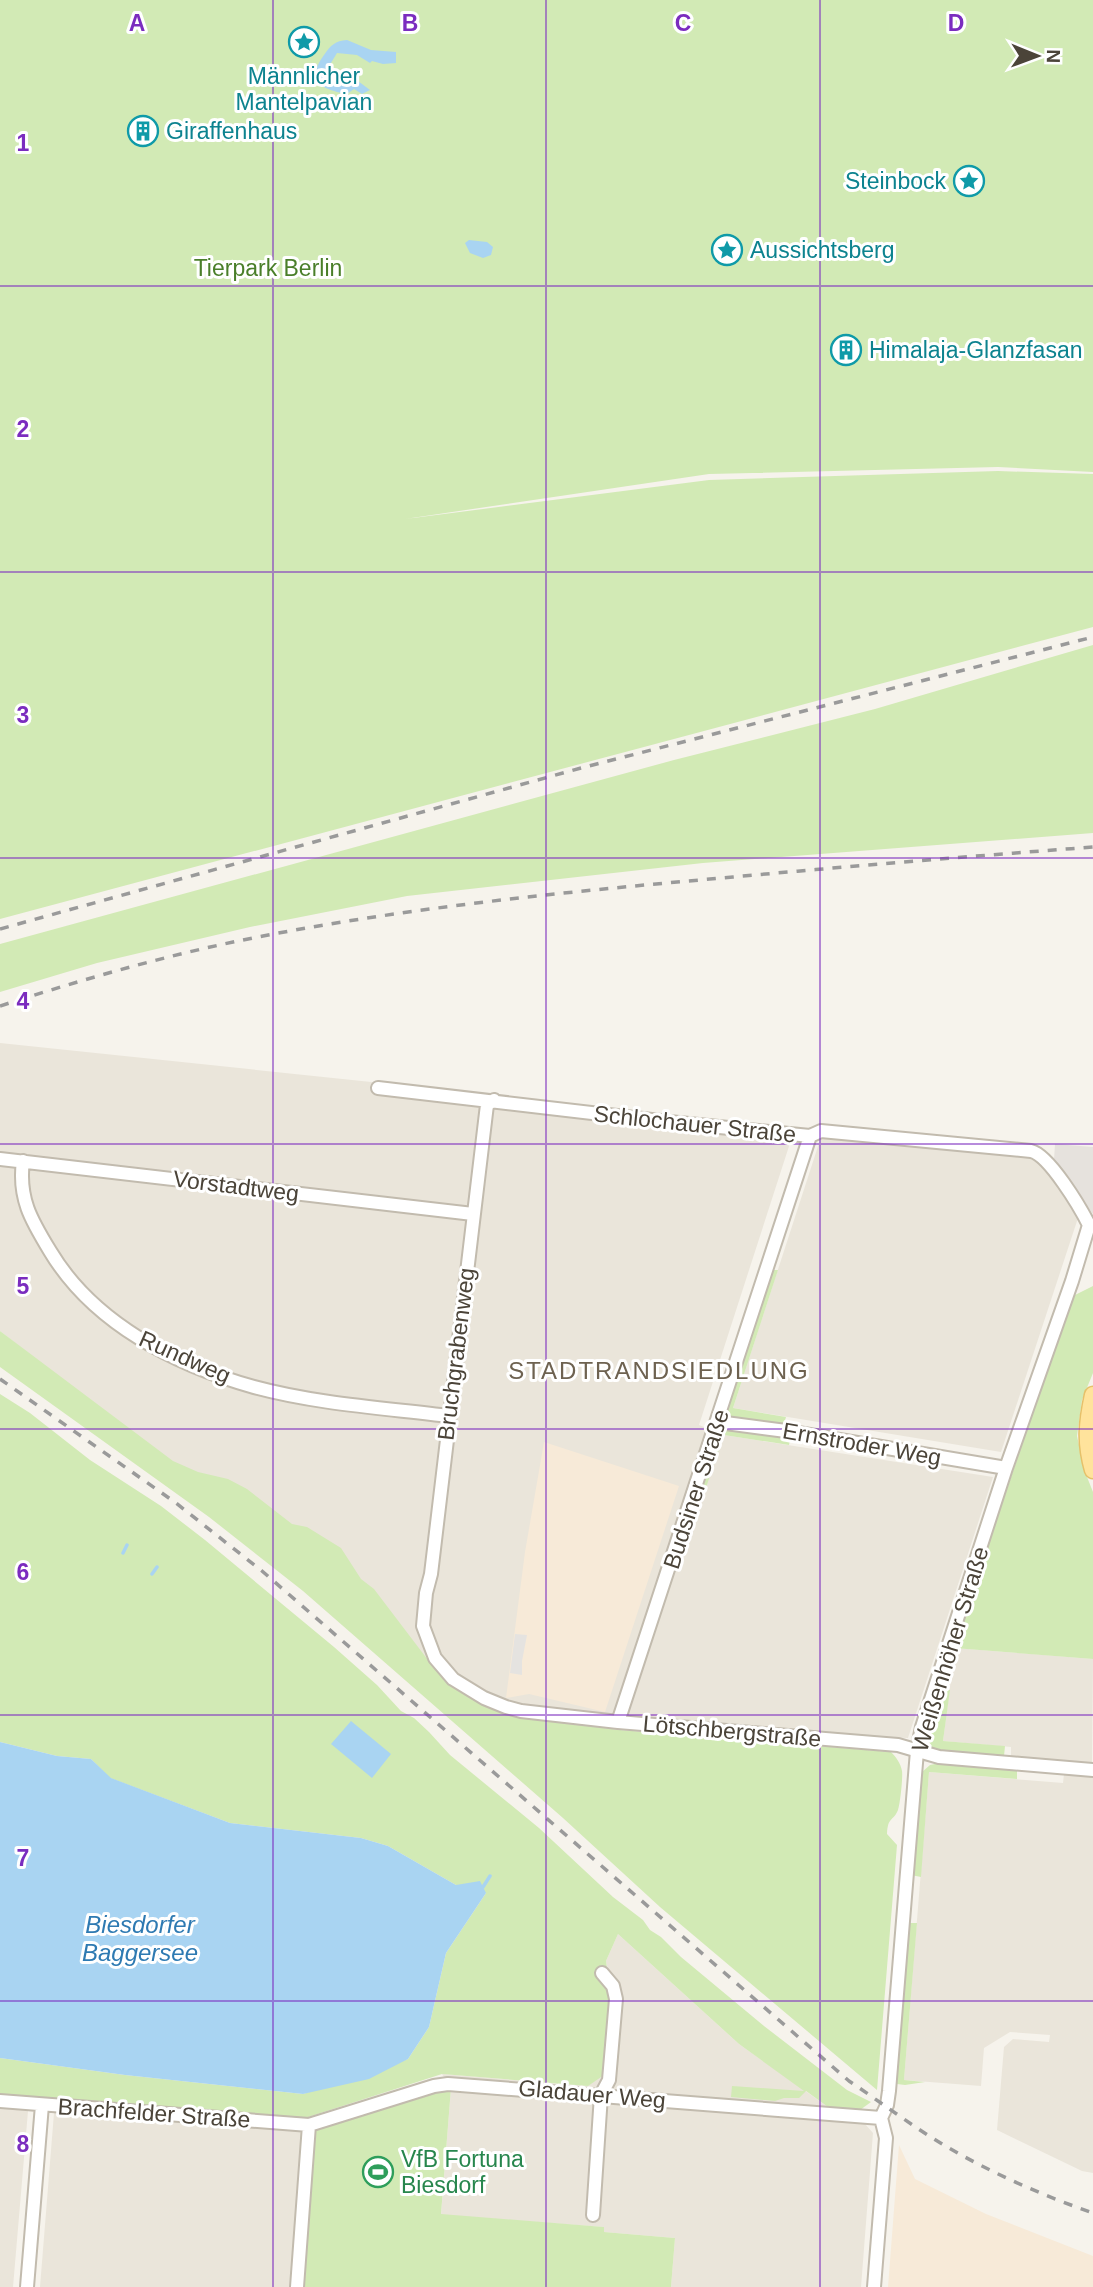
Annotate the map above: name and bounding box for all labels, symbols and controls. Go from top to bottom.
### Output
text: A [129,10,145,36]
text: B [402,10,418,36]
text: C [675,10,691,36]
text: D [948,10,964,36]
north arrow [1002,21,1072,91]
place icon: Männlicher Mantelpavian [287,25,321,59]
text: N [1043,49,1064,63]
place label: Männlicher Mantelpavian [236,63,372,115]
building icon: Giraffenhaus [126,114,160,148]
place label: Giraffenhaus [166,118,297,144]
text: 1 [17,130,30,156]
place icon: Steinbock [952,164,986,198]
place label: Steinbock [845,168,946,194]
place icon: Aussichtsberg [710,233,744,267]
place label: Aussichtsberg [750,237,894,263]
park label: Tierpark Berlin [194,255,342,281]
building icon: Himalaja-Glanzfasan [829,333,863,367]
place label: Himalaja-Glanzfasan [869,337,1082,363]
text: 2 [17,416,29,442]
text: 3 [17,702,29,728]
text: 4 [17,988,30,1014]
street label: Schlochauer Straße [593,1100,797,1148]
street label: Vorstadtweg [172,1165,300,1207]
street label: Bruchgrabenweg [432,1266,480,1442]
text: 5 [17,1273,30,1299]
street label: Rundweg [135,1325,235,1389]
district label: STADTRANDSIEDLUNG [508,1357,810,1384]
street label: Budsiner Straße [658,1406,734,1572]
street label: Ernstroder Weg [781,1417,943,1471]
street label: Weißenhöher Straße [906,1543,994,1755]
text: 6 [17,1559,29,1585]
street label: Lötschbergstraße [642,1710,822,1752]
text: 7 [17,1845,29,1871]
water label: Biesdorfer Baggersee [82,1911,198,1966]
street label: Gladauer Weg [517,2075,667,2113]
street label: Brachfelder Straße [57,2093,251,2133]
text: 8 [17,2131,30,2157]
place label: VfB Fortuna Biesdorf [401,2146,524,2198]
sports icon: VfB Fortuna Biesdorf [361,2155,395,2189]

